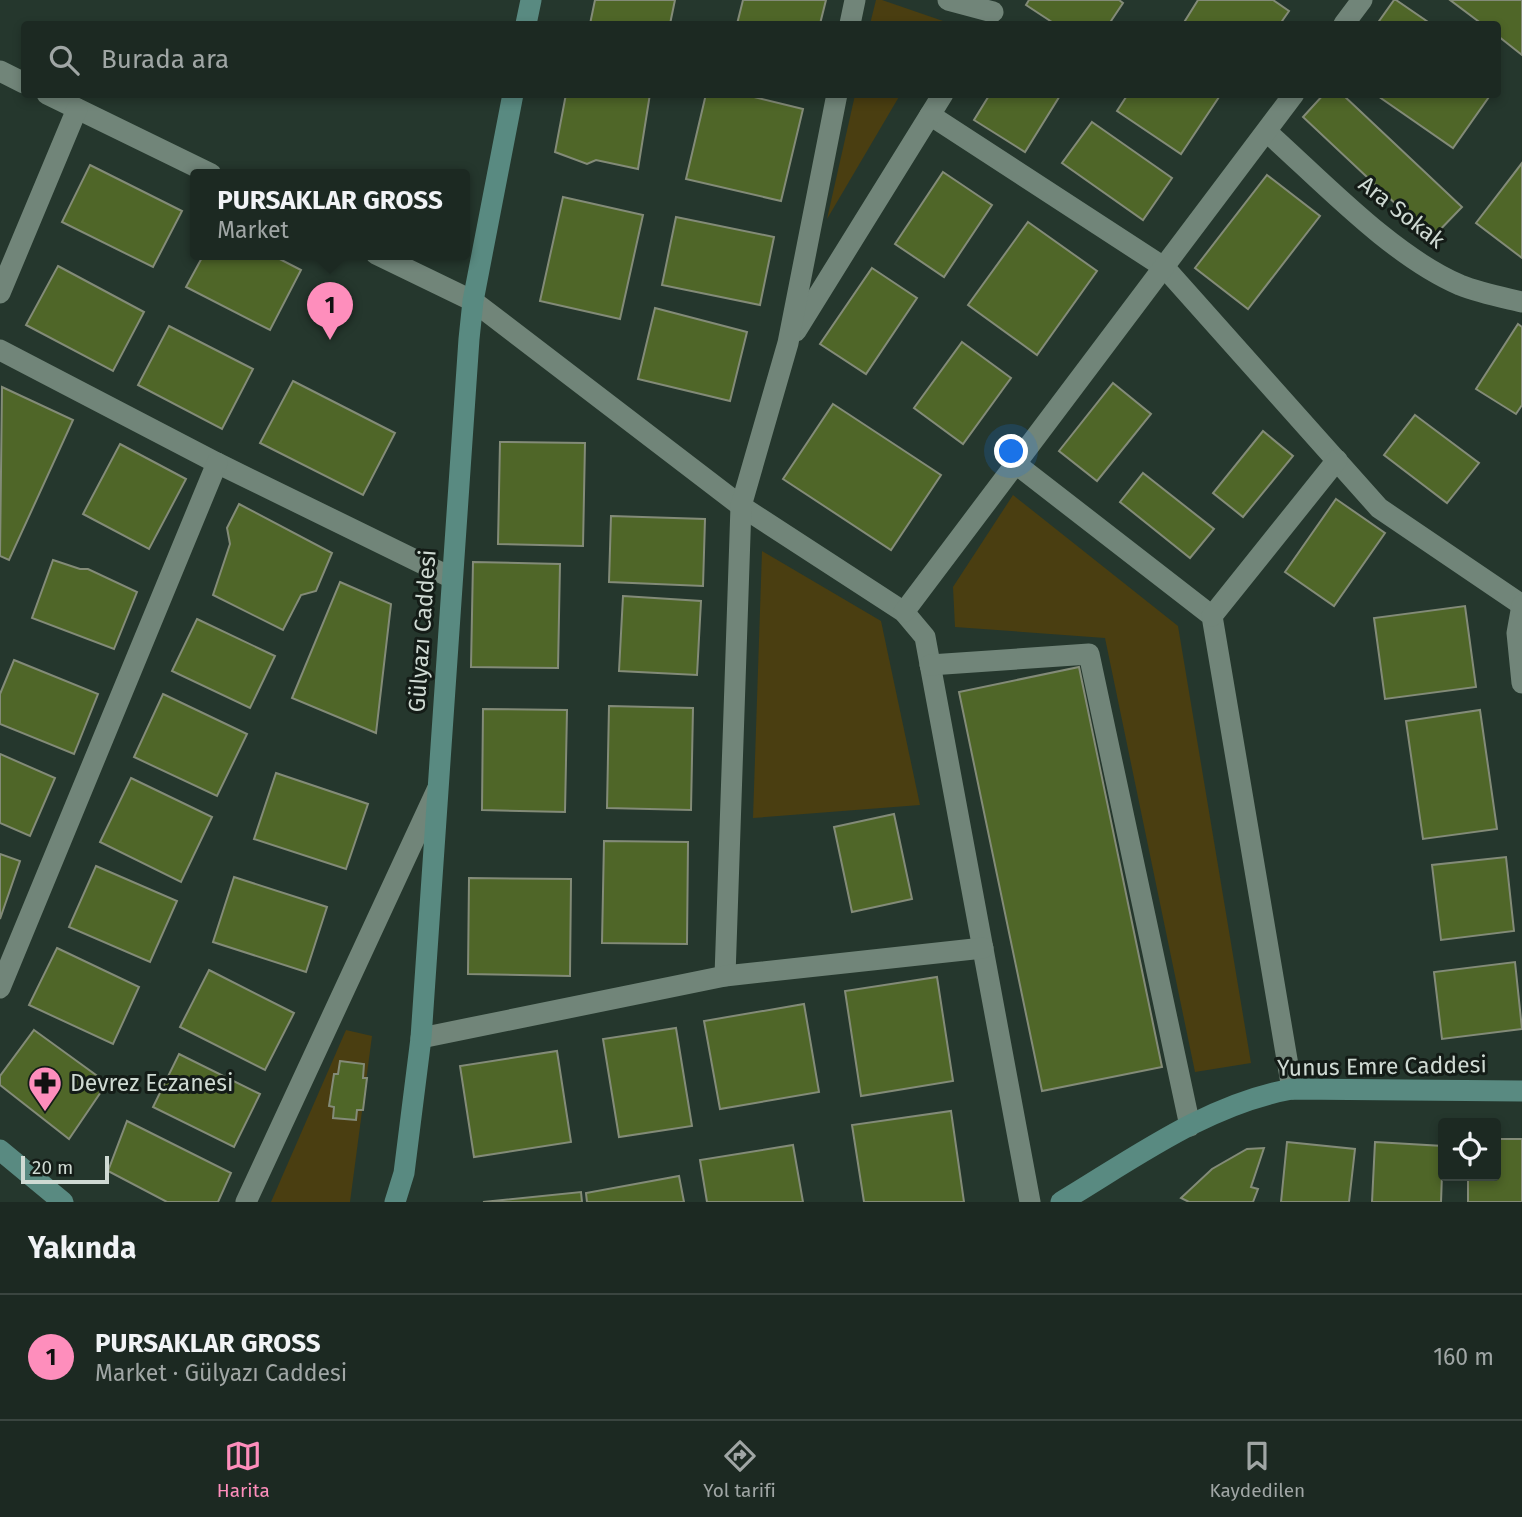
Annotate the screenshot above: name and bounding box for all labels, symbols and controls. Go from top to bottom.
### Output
search box [21,21,1501,98]
icon: search [45,41,83,79]
text: Burada ara [101,44,229,75]
popup [190,169,470,260]
street label: Ara Sokak [1353,170,1451,254]
text: PURSAKLAR GROSS [217,185,443,216]
text: Market [217,216,289,244]
pin: 1 [307,282,353,340]
your location [994,434,1028,468]
street label: Gülyazı Caddesi [402,549,442,713]
street label: Yunus Emre Caddesi [1277,1050,1487,1082]
pharmacy icon: Devrez Eczanesi [26,1064,64,1113]
place label: Devrez Eczanesi [70,1069,234,1097]
map controls [1438,1118,1501,1181]
button: locate [1438,1118,1501,1181]
scale bar [21,1153,108,1185]
text: 20 m [32,1156,73,1179]
text: Yakında [28,1230,136,1266]
text: PURSAKLAR GROSS [95,1328,321,1359]
text: 1 [46,1343,56,1371]
text: 160 m [1433,1343,1494,1371]
text: Market · Gülyazı Caddesi [95,1359,347,1387]
tab: Harita [217,1437,270,1502]
tab: Yol tarifi [703,1437,776,1502]
tab: Kaydedilen [1209,1437,1305,1502]

